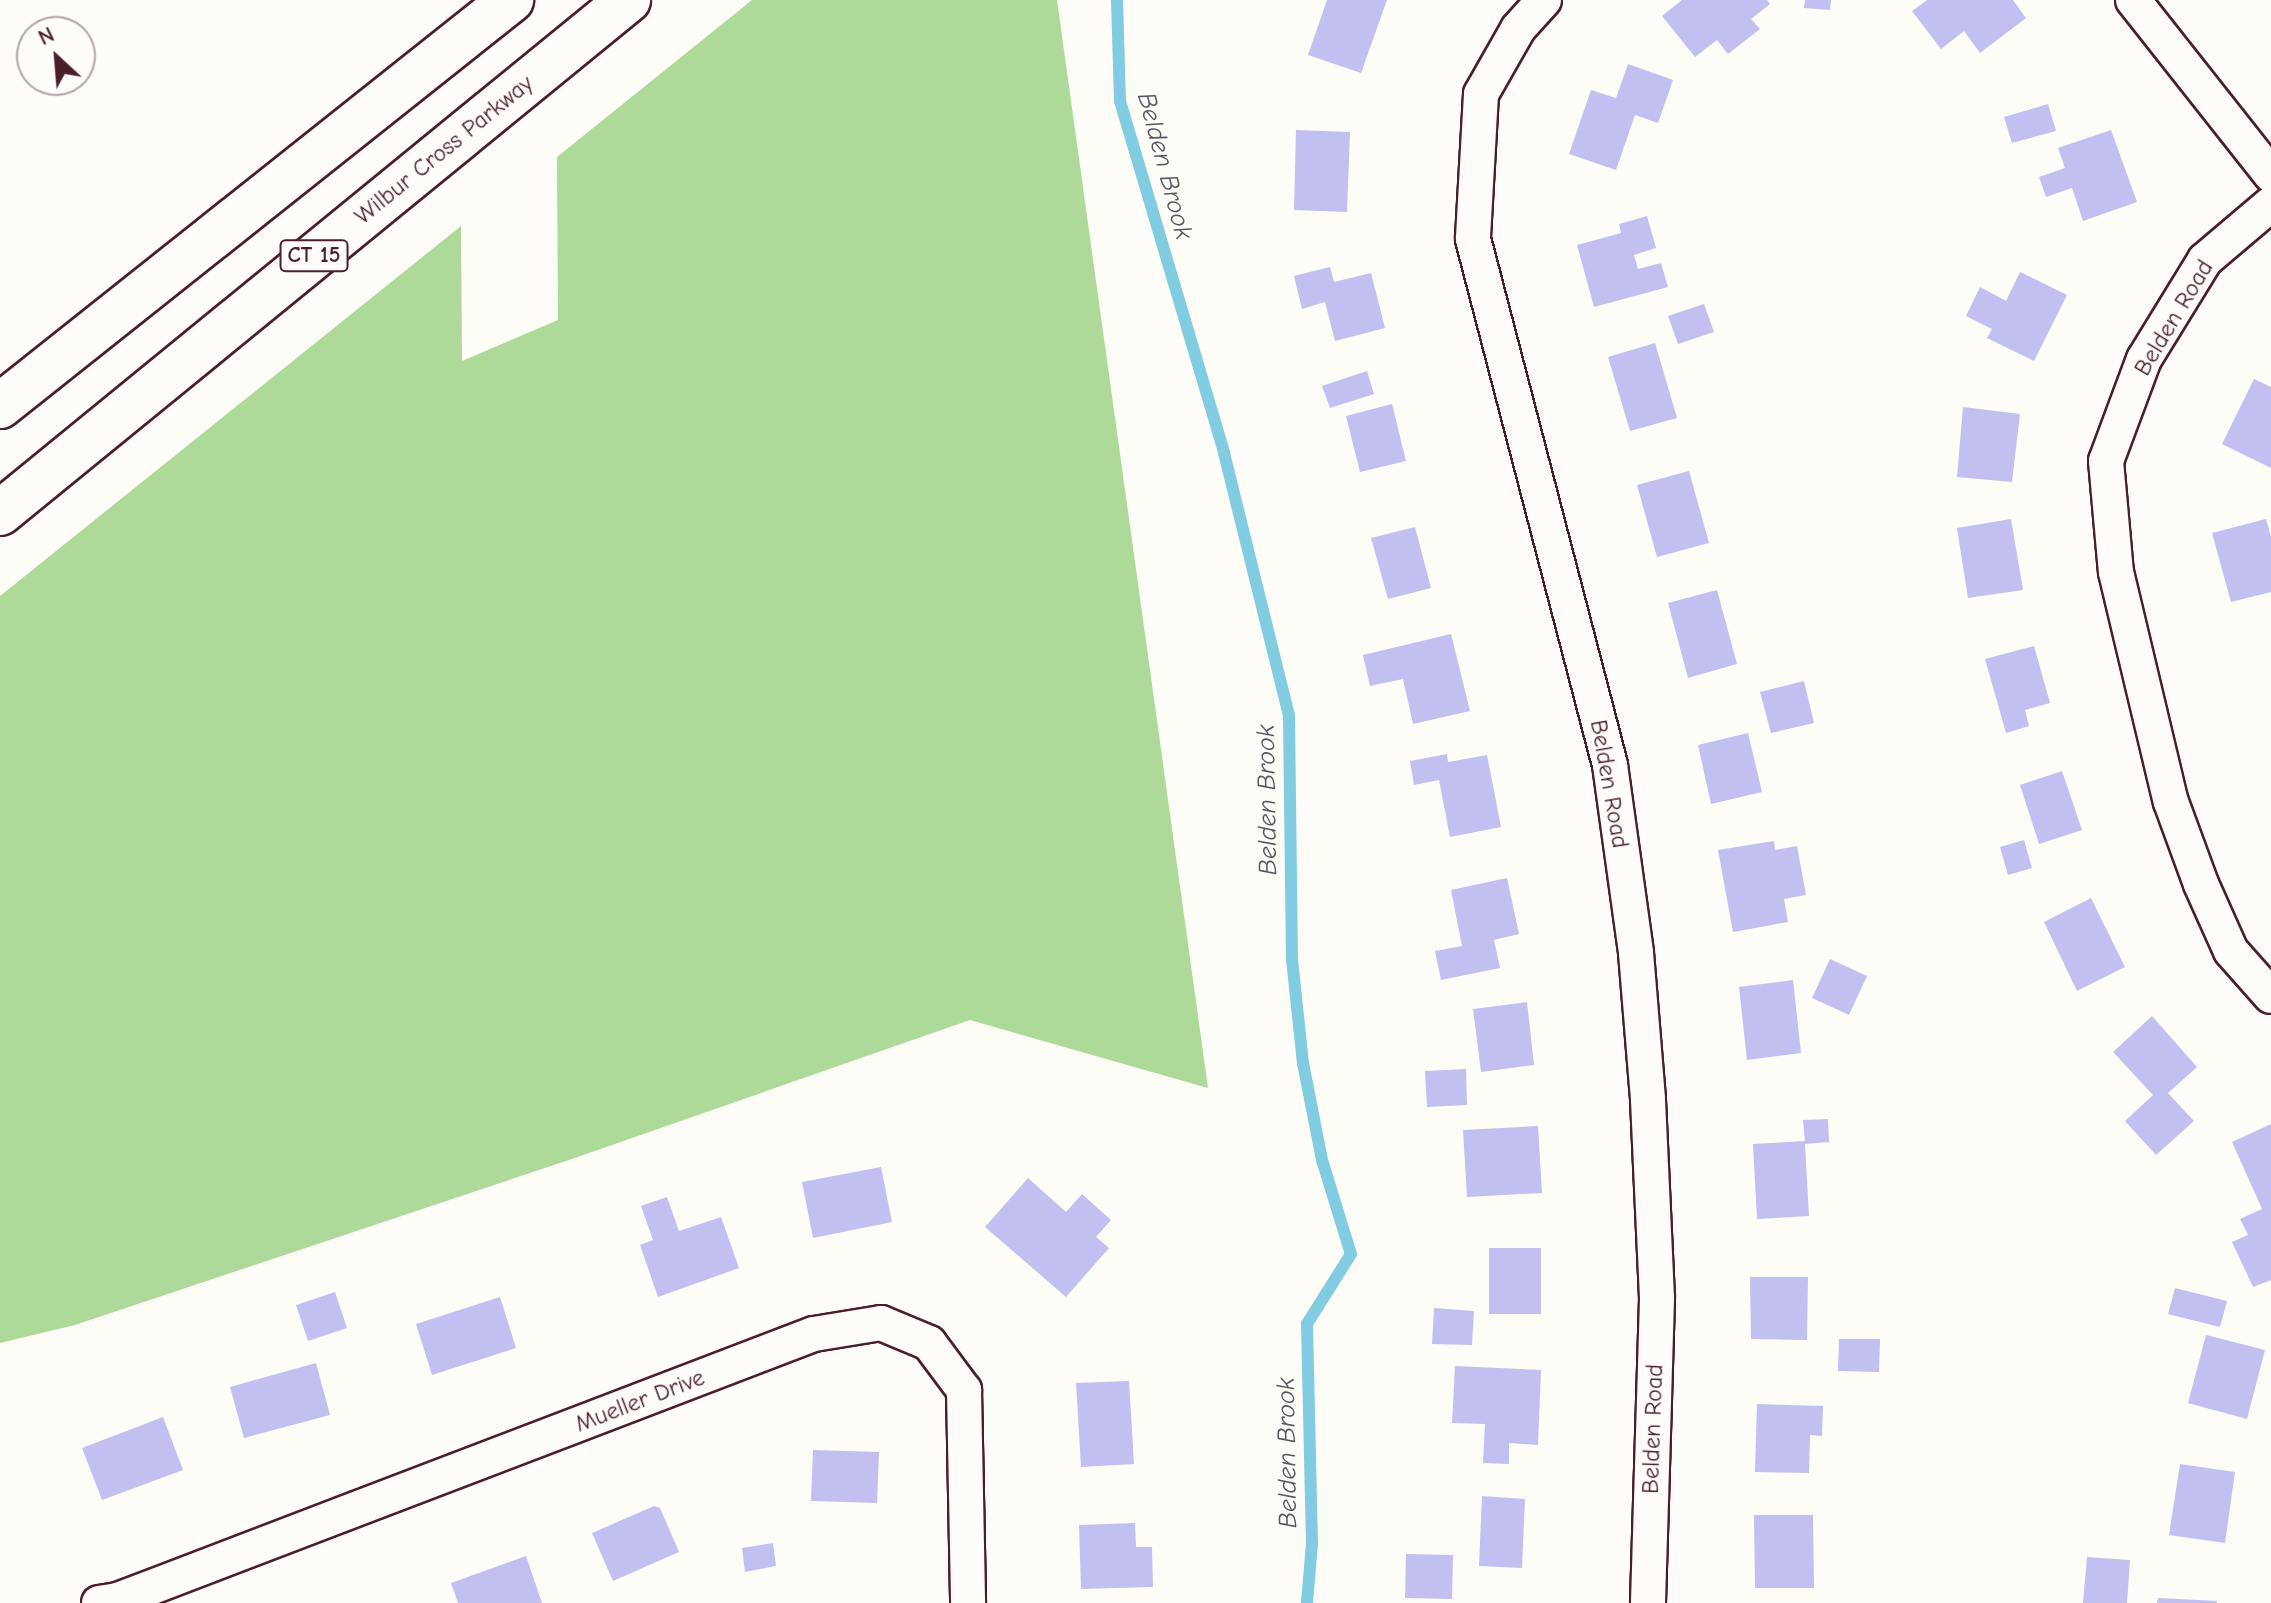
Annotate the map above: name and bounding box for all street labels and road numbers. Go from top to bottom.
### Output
street label: Wilbur Cross Parkway [349,69,539,231]
road number: CT 15 [278,238,350,274]
street label: Belden Road [2128,255,2220,381]
street label: Belden Road [1584,717,1634,851]
street label: Mueller Drive [571,1363,709,1439]
street label: Belden Road [1636,1364,1670,1494]

